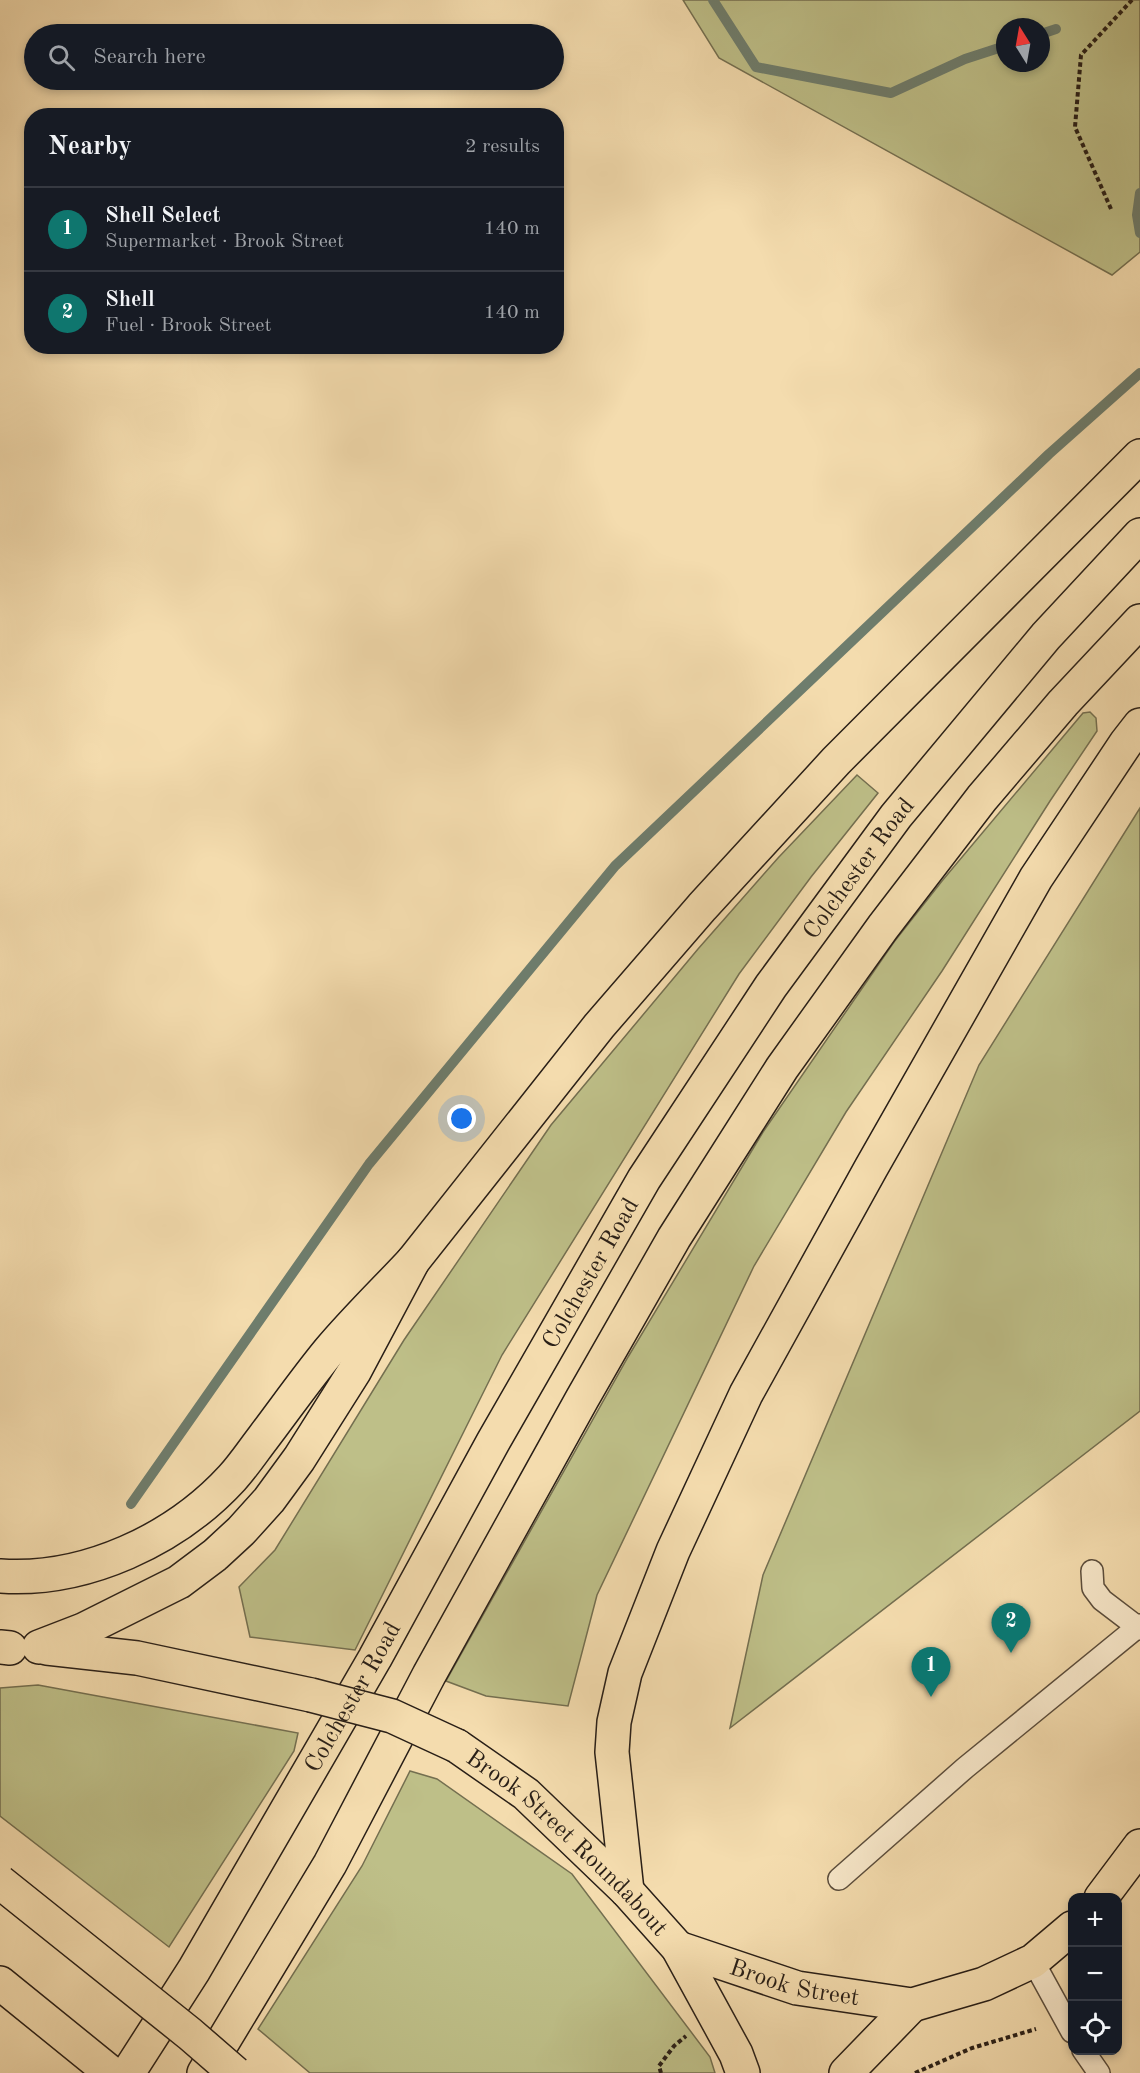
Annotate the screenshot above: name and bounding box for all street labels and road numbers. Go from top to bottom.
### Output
street label: Colchester Road [800,794,920,944]
street label: Colchester Road [539,1195,644,1353]
street label: Colchester Road [301,1619,406,1777]
street label: Brook Street Roundabout [461,1746,671,1941]
street label: Brook Street [726,1956,861,2011]

